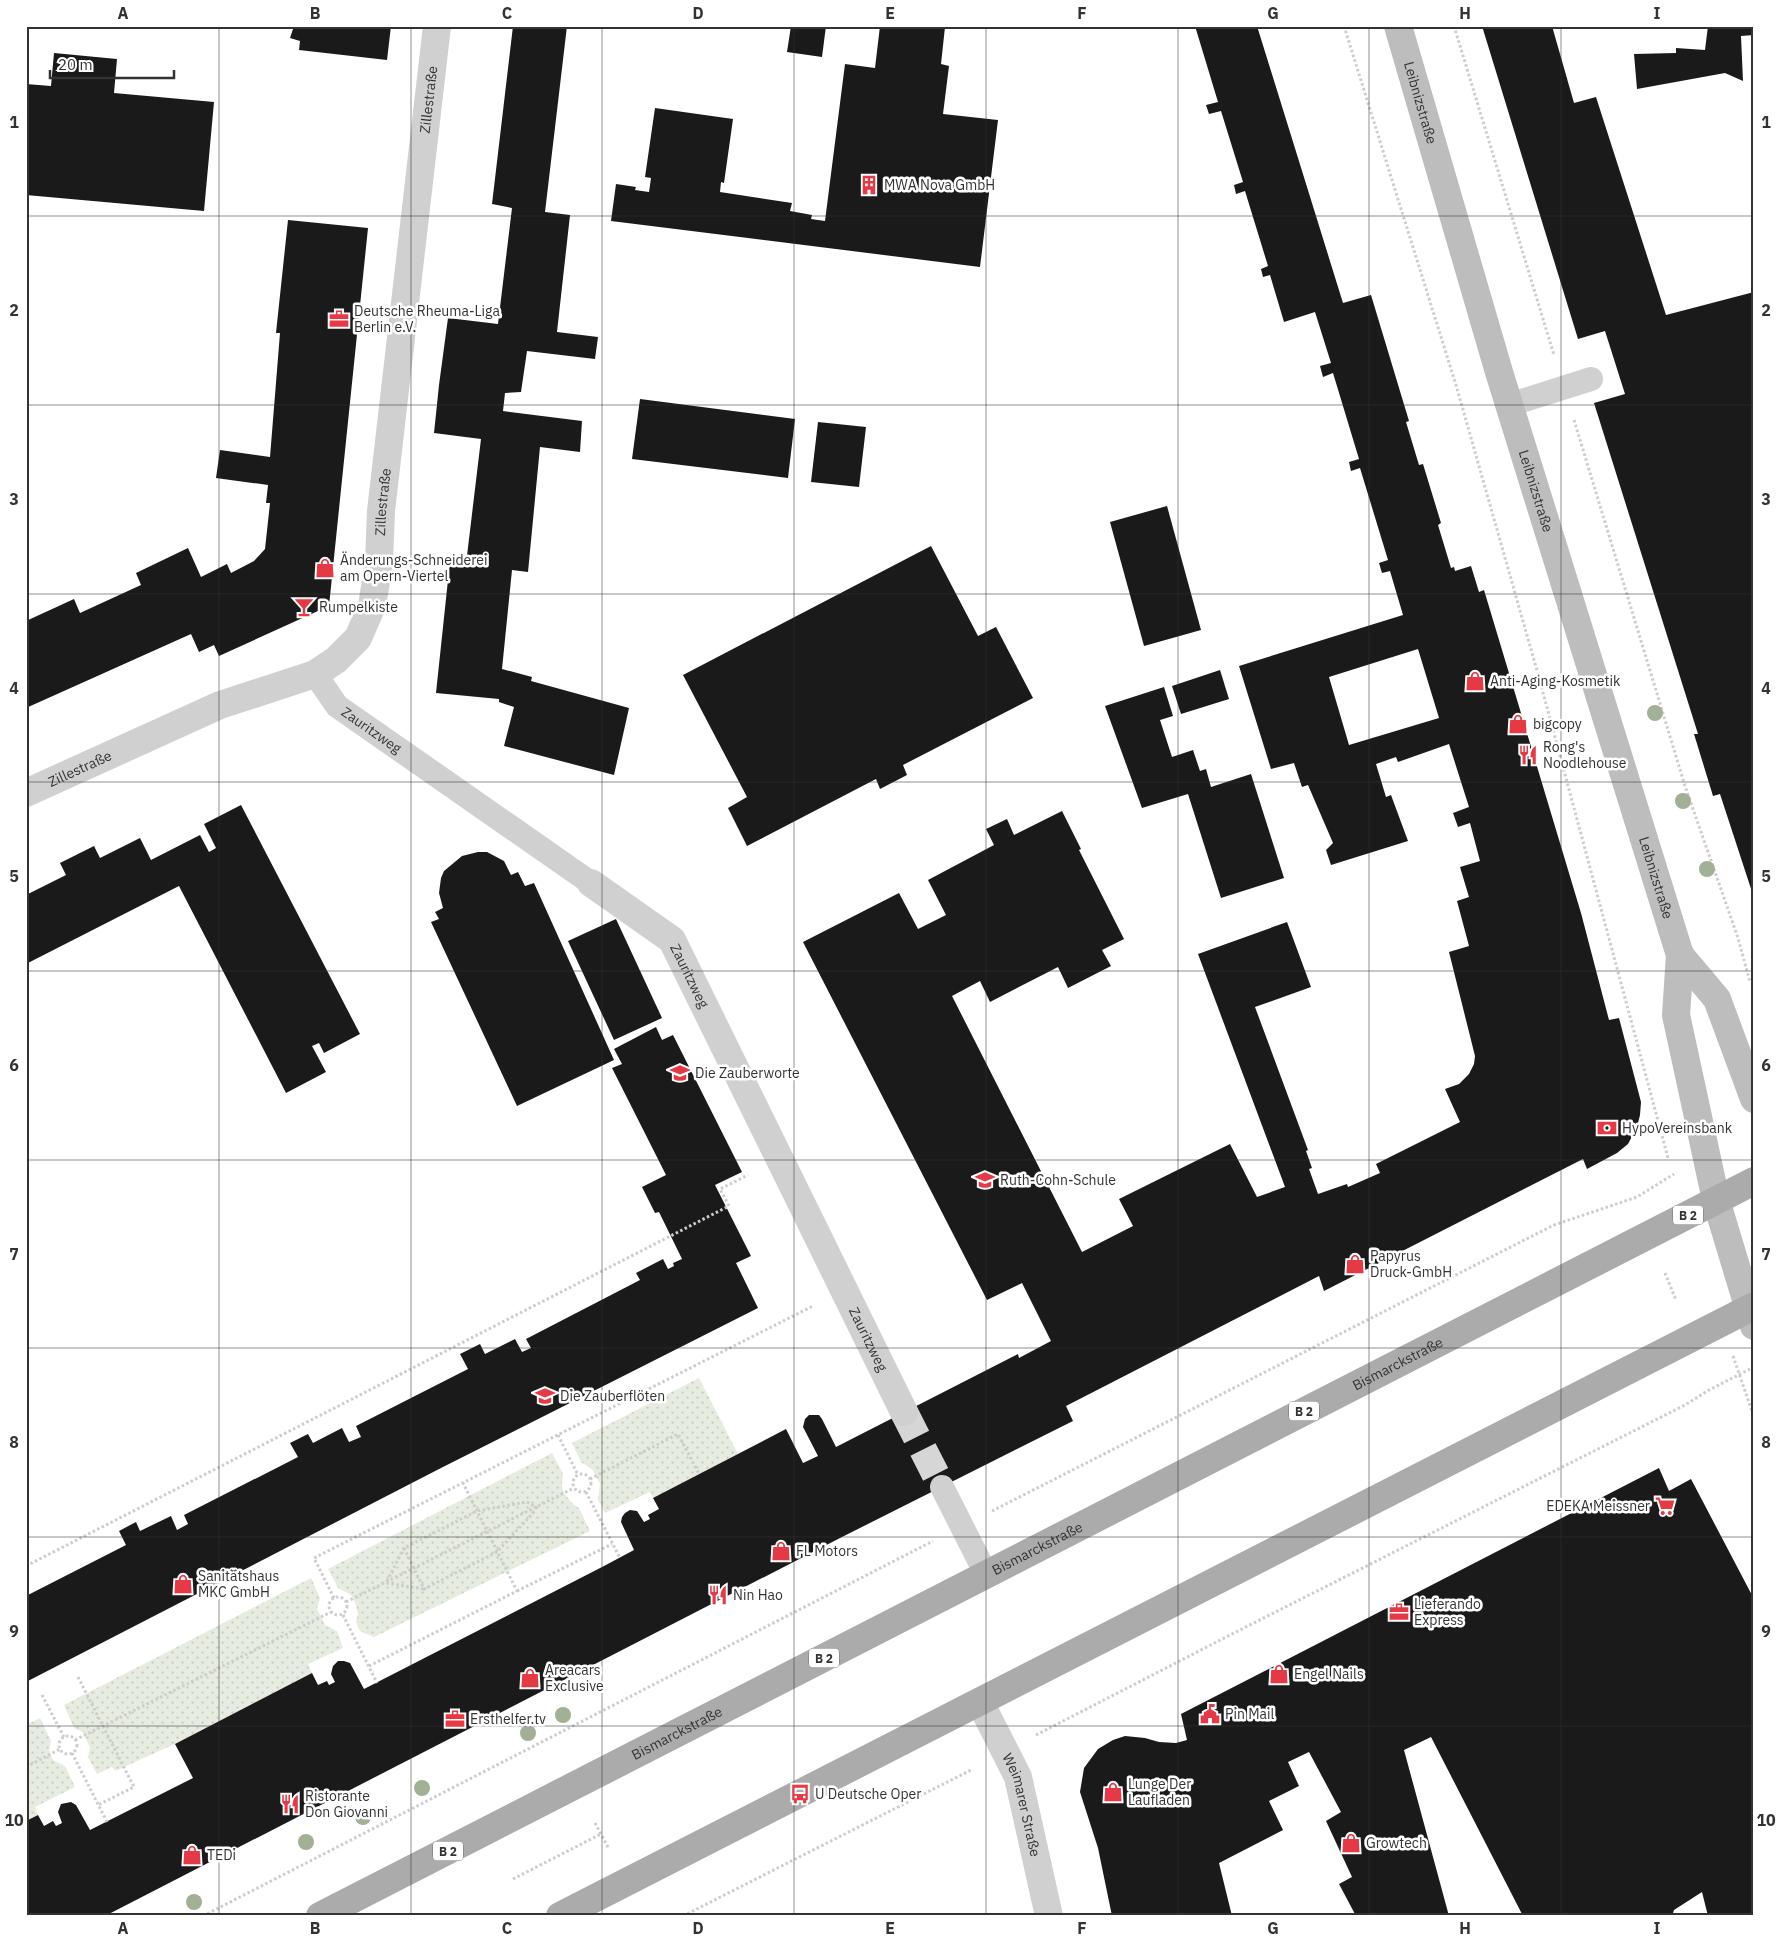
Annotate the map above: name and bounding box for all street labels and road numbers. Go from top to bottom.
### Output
street label: Leibnizstraße [1400,59,1441,146]
street label: Zillestraße [416,65,441,134]
street label: Leibnizstraße [1515,448,1557,535]
street label: Zillestraße [371,467,395,536]
street label: Zauritzweg [338,703,406,758]
street label: Zillestraße [45,746,115,791]
street label: Leibnizstraße [1635,834,1677,921]
street label: Zauritzweg [666,941,713,1012]
road number: B 2 [1673,1206,1703,1224]
street label: Zauritzweg [845,1304,892,1375]
street label: Bismarckstraße [1349,1333,1446,1394]
road number: B 2 [1289,1402,1319,1420]
street label: Bismarckstraße [989,1518,1086,1579]
road number: B 2 [809,1649,839,1668]
street label: Bismarckstraße [628,1702,725,1764]
street label: Weimarer Straße [998,1750,1045,1859]
road number: B 2 [433,1842,463,1860]

